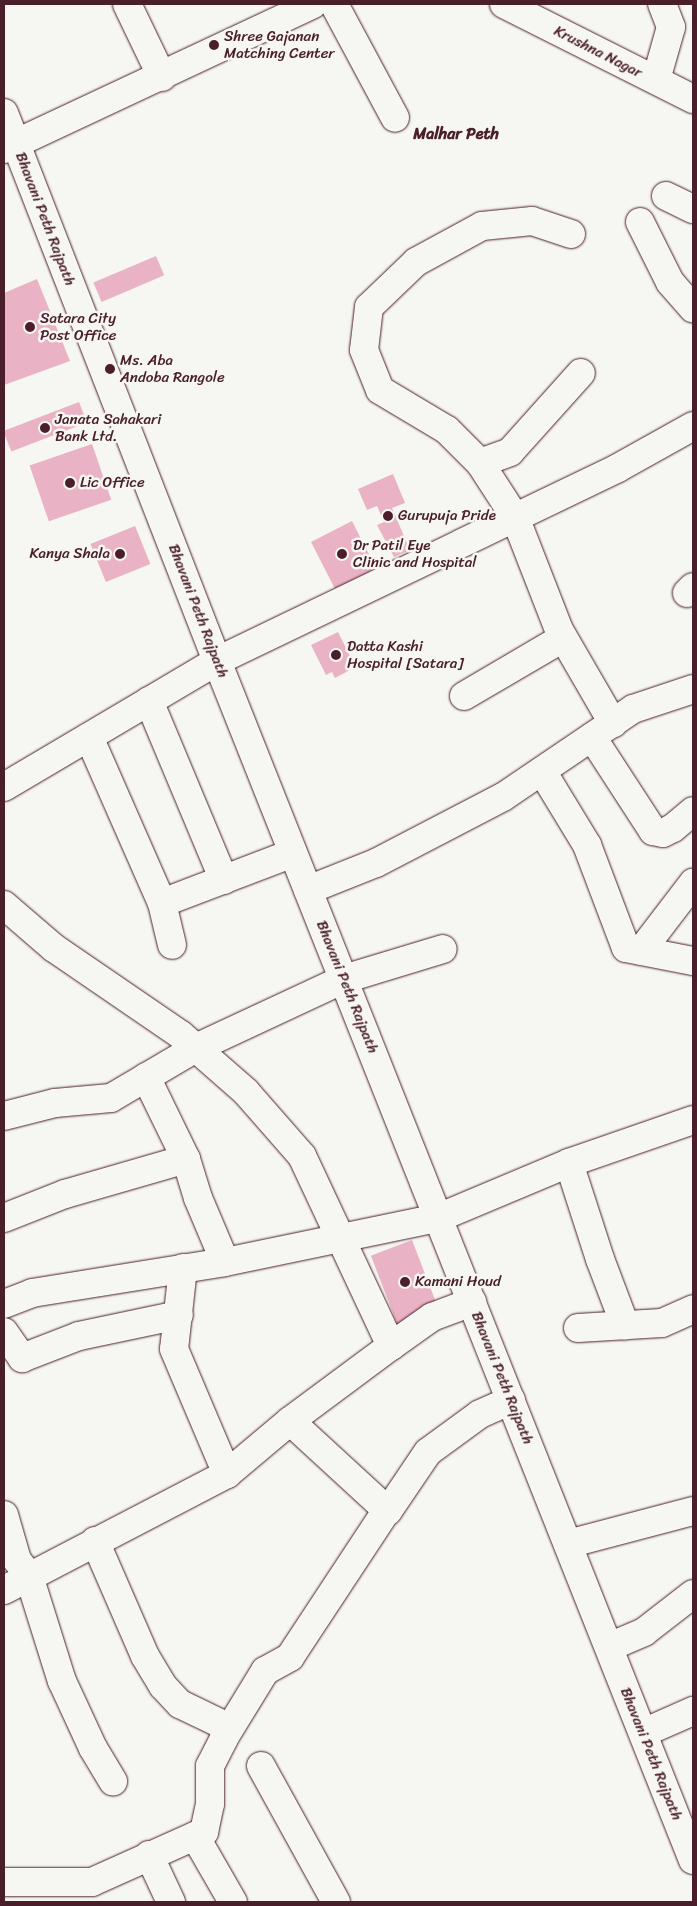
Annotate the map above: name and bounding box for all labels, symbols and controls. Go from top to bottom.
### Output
street label: Krushna Nagar [551,22,645,82]
place label: Shree Gajanan Matching Center [224,27,335,62]
marker: Shree Gajanan Matching Center [208,39,220,51]
district label: Malhar Peth [413,124,499,144]
street label: Bhavani Peth Rajpath [11,150,79,288]
place label: Satara City Post Office [40,309,116,344]
marker: Satara City Post Office [24,321,36,333]
place label: Ms. Aba Andoba Rangole [120,351,224,386]
marker: Ms. Aba Andoba Rangole [104,363,116,375]
place label: Janata Sahakari Bank Ltd. [55,410,161,445]
marker: Janata Sahakari Bank Ltd. [39,422,51,434]
place label: Lic Office [80,474,145,492]
marker: Lic Office [64,477,76,489]
place label: Gurupuja Pride [398,507,496,525]
marker: Gurupuja Pride [382,510,394,522]
place label: Dr Patil Eye Clinic and Hospital [353,536,477,571]
street label: Bhavani Peth Rajpath [164,542,232,680]
place label: Kanya Shala [29,545,110,563]
marker: Dr Patil Eye Clinic and Hospital [335,547,349,561]
marker: Kanya Shala [114,548,126,560]
place label: Datta Kashi Hospital [Satara] [347,637,464,672]
marker: Datta Kashi Hospital [Satara] [329,648,343,662]
street label: Bhavani Peth Rajpath [312,918,382,1056]
place label: Kamani Houd [415,1273,501,1291]
marker: Kamani Houd [399,1276,411,1288]
street label: Bhavani Peth Rajpath [467,1309,537,1447]
street label: Bhavani Peth Rajpath [616,1685,686,1823]

